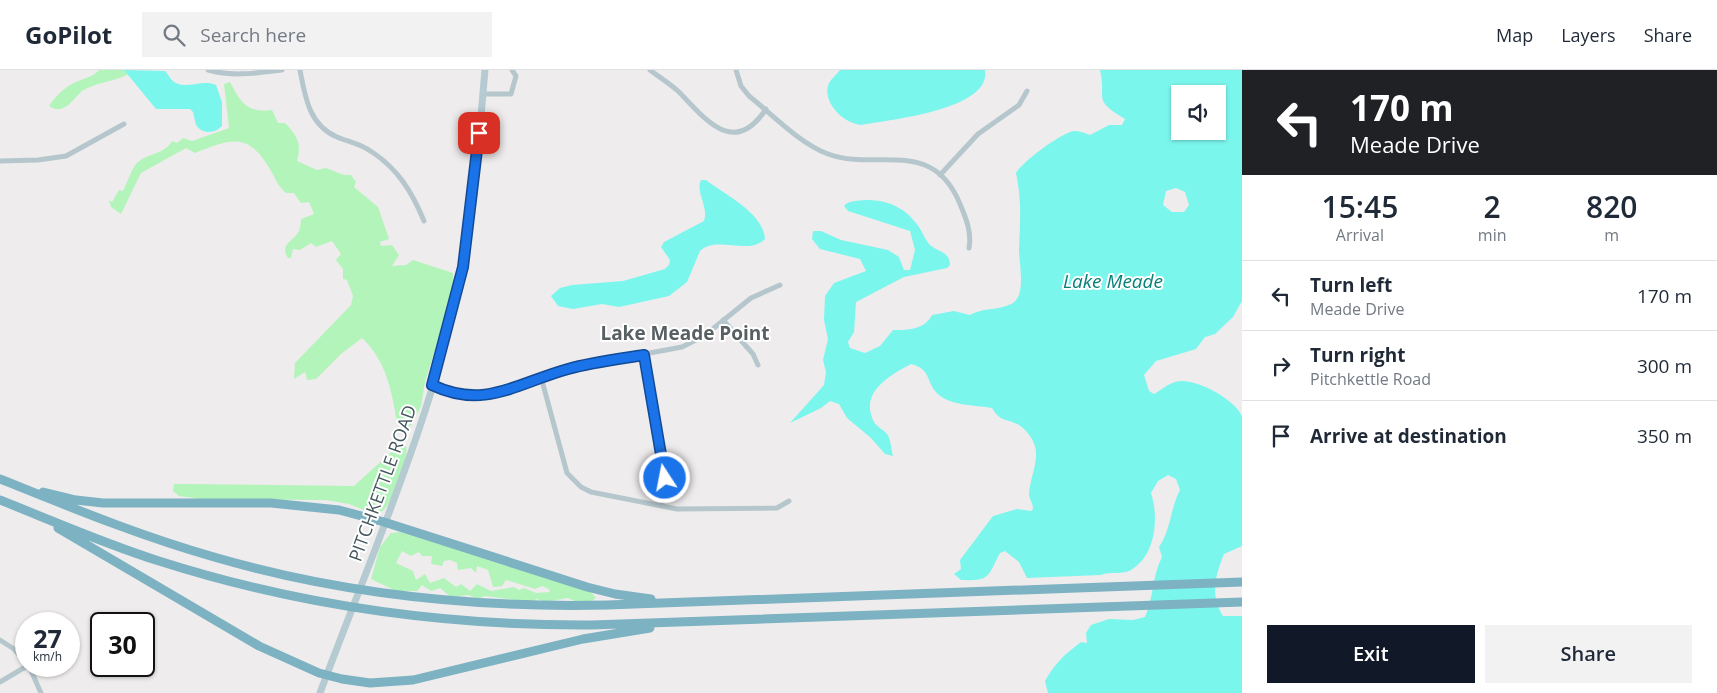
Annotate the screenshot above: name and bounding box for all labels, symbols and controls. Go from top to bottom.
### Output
search box [142,12,492,57]
text: GoPilot [25,18,112,51]
icon: search [160,21,188,49]
text: Search here [200,22,306,48]
text: Map [1496,23,1533,47]
text: Layers [1561,23,1616,47]
text: Share [1644,23,1692,47]
text: 170 m [1350,84,1454,131]
map controls [1171,85,1226,140]
button: sound [1171,85,1226,140]
icon: left [1267,90,1332,155]
pin [458,112,500,154]
icon: arrive [465,119,493,147]
text: Meade Drive [1350,129,1480,159]
text: 15:45 [1322,186,1398,227]
text: 2 [1484,186,1501,227]
text: 820 [1586,186,1637,227]
text: Arrival [1336,224,1384,246]
text: min [1478,224,1507,246]
text: m [1604,224,1619,246]
water label: Lake Meade [1063,268,1163,294]
text: Turn left [1310,272,1392,298]
icon: left [1267,282,1295,310]
text: 170 m [1637,283,1692,309]
text: Meade Drive [1310,298,1404,320]
district label: Lake Meade Point [600,320,770,346]
text: Turn right [1310,342,1405,368]
icon: right [1267,352,1295,380]
text: 300 m [1637,353,1692,379]
text: Pitchkettle Road [1310,368,1431,390]
street label: PITCHKETTLE ROAD [343,401,421,565]
icon: arrive [1267,422,1295,450]
text: Arrive at destination [1310,423,1507,449]
text: 350 m [1637,423,1692,449]
position arrow [638,451,690,503]
speed limit sign: 30 [90,612,155,677]
text: 27 [33,621,62,655]
button: Exit [1267,625,1475,683]
button: Share [1485,625,1692,683]
text: km/h [33,648,62,665]

